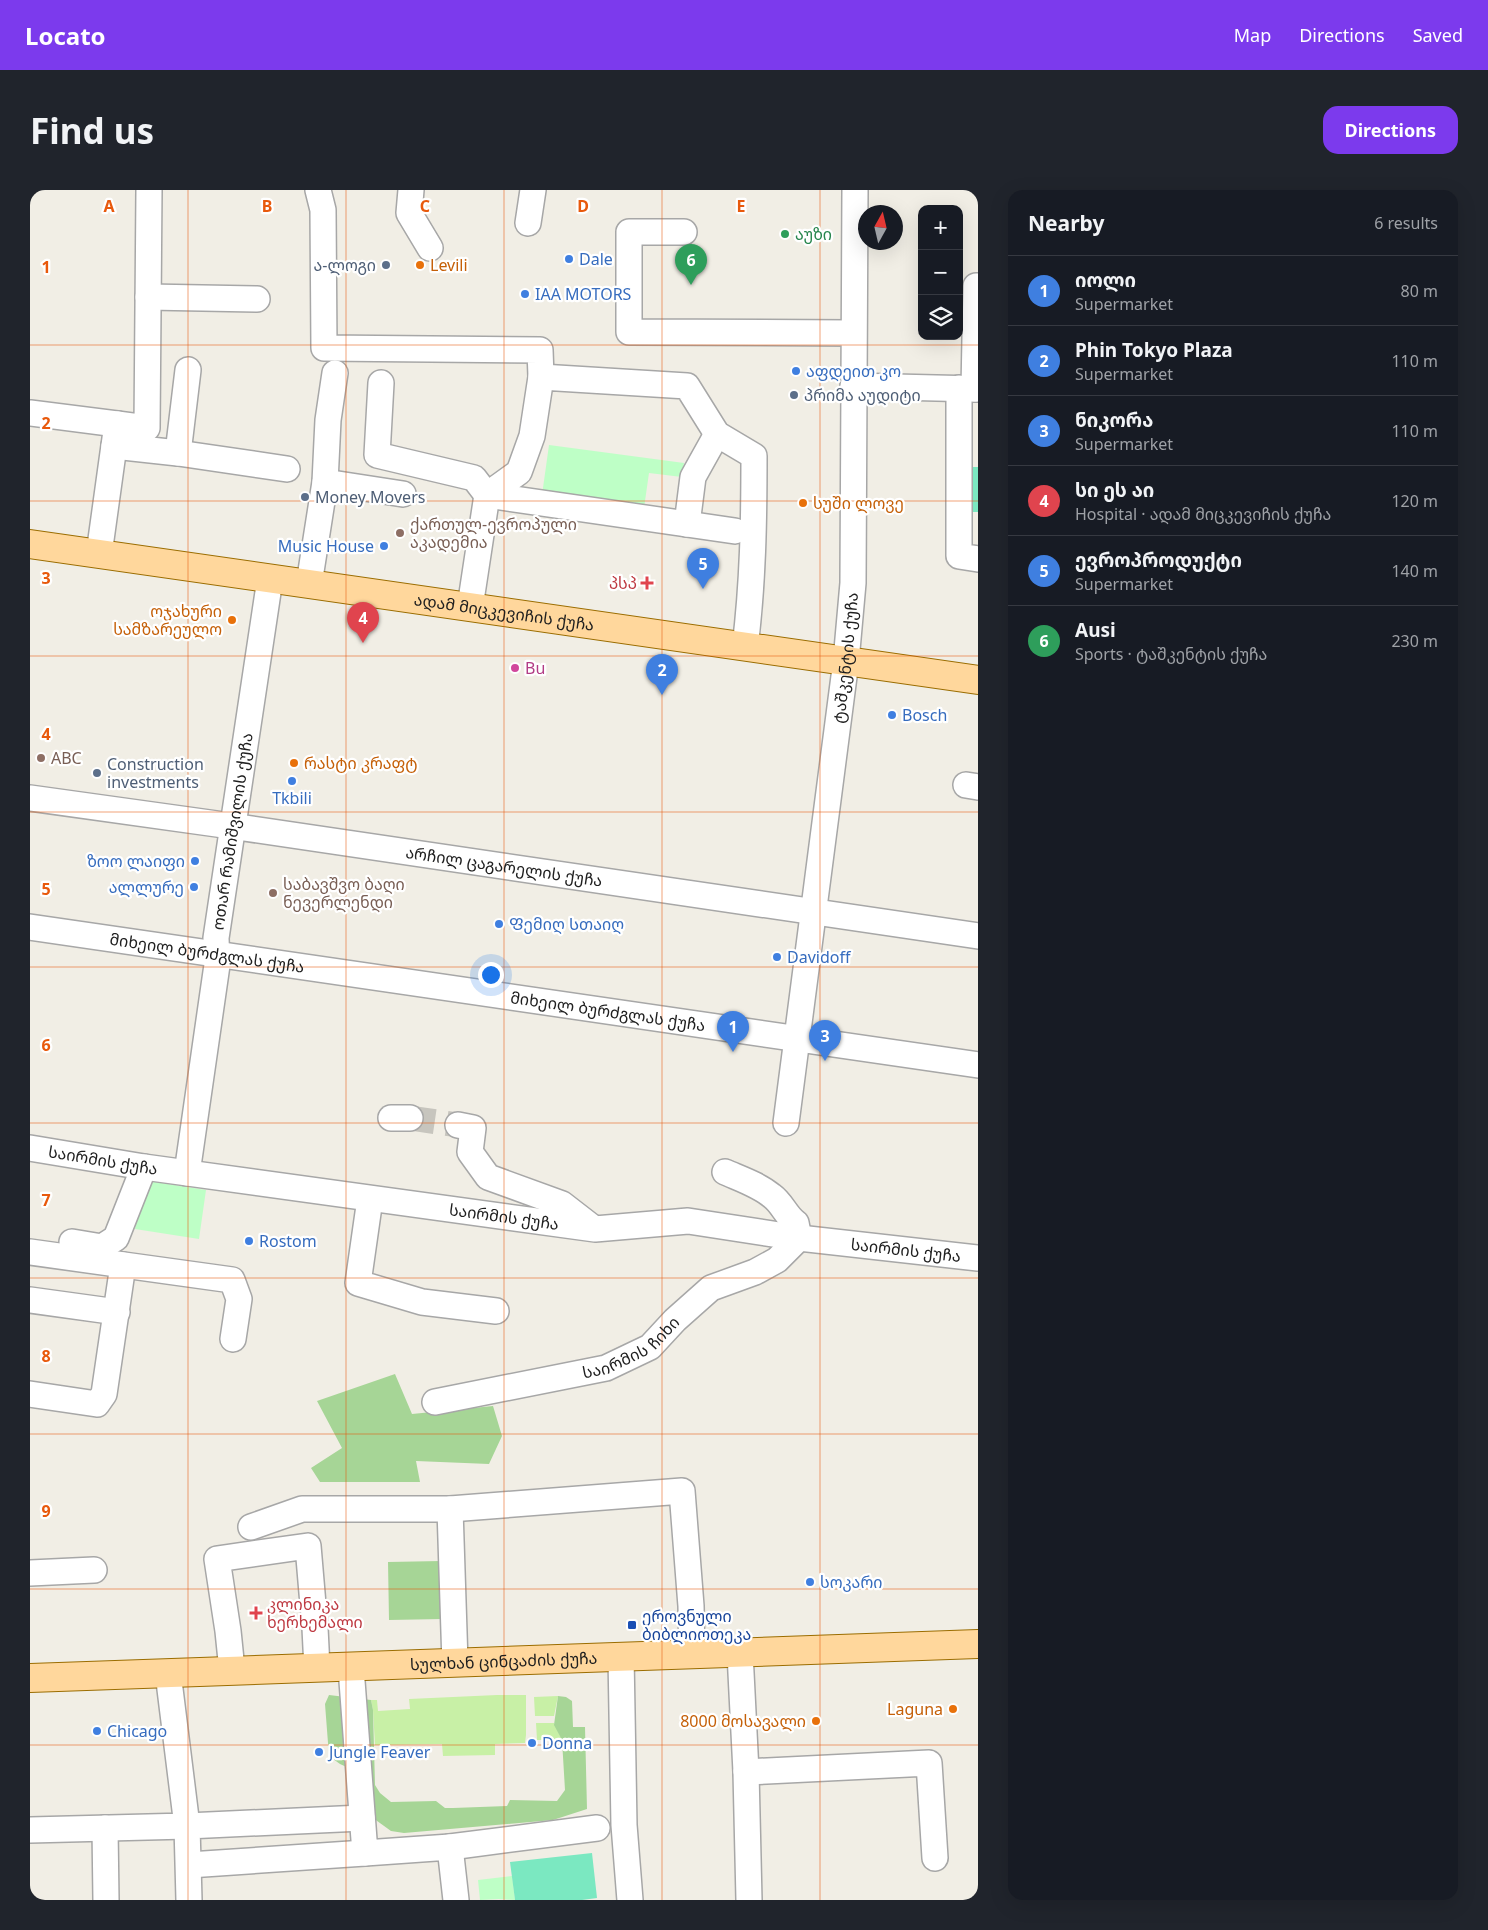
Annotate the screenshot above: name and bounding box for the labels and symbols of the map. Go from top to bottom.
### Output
text: A [103,195,115,217]
text: B [262,195,272,217]
text: C [420,195,430,217]
text: D [577,195,589,217]
text: E [737,195,746,217]
north arrow [858,205,903,250]
place label: აუზი [795,223,832,245]
marker: აუზი [779,228,791,240]
pin: 6 [675,244,707,285]
place label: Dale [579,248,613,270]
marker: Dale [563,253,575,265]
place label: ა-ლოგი [314,254,376,276]
place label: Levili [430,254,468,276]
text: 1 [41,256,51,278]
marker: ა-ლოგი [380,259,392,271]
marker: Levili [414,259,426,271]
place label: IAA MOTORS [535,283,632,305]
marker: IAA MOTORS [519,288,531,300]
place label: აფდეით კო [806,360,901,382]
marker: აფდეით კო [790,365,802,377]
place label: პრიმა აუდიტი [804,384,921,406]
marker: პრიმა აუდიტი [788,389,800,401]
text: 2 [41,412,51,434]
place label: Money Movers [315,486,425,508]
marker: Money Movers [299,491,311,503]
place label: სუში ლოვე [813,492,904,514]
marker: სუში ლოვე [797,497,809,509]
place label: ქართულ-ევროპული აკადემია [410,513,577,553]
marker: ქართულ-ევროპული აკადემია [394,527,406,539]
place label: Music House [278,535,374,557]
marker: Music House [378,540,390,552]
pin: 5 [687,548,719,589]
text: 3 [41,567,51,589]
place label: პსპ [609,572,637,594]
marker: პსპ [641,577,653,589]
street label: ადამ მიცკევიჩის ქუჩა [413,588,596,636]
street label: ტაშკენტის ქუჩა [827,591,863,725]
place label: ოჯახური სამზარეულო [113,600,222,640]
pin: 4 [347,602,379,643]
marker: ოჯახური სამზარეულო [226,614,238,626]
pin: 2 [646,654,678,695]
place label: Bu [525,657,545,679]
marker: Bu [509,662,521,674]
place label: Bosch [902,704,947,726]
marker: Bosch [886,709,898,721]
text: 4 [41,723,51,745]
street label: ოთარ რამიშვილის ქუჩა [206,731,258,931]
place label: ABC [51,747,82,769]
marker: ABC [35,752,47,764]
place label: რასტი კრაფტ [304,752,418,774]
place label: Construction investments [107,753,204,793]
marker: რასტი კრაფტ [288,757,300,769]
marker: Construction investments [91,767,103,779]
marker: Tkbili [286,775,298,787]
place label: Tkbili [272,787,312,809]
street label: არჩილ ცაგარელის ქუჩა [404,841,604,892]
place label: ზოო ლაიფი [87,850,185,872]
marker: ზოო ლაიფი [189,855,201,867]
place label: საბავშვო ბაღი ნევერლენდი [283,873,405,913]
place label: ალლურე [109,876,184,898]
text: 5 [41,878,51,900]
marker: ალლურე [188,881,200,893]
marker: საბავშვო ბაღი ნევერლენდი [267,887,279,899]
place label: Ფემიღ Სთაიღ [509,913,624,935]
marker: Ფემიღ Სთაიღ [493,918,505,930]
street label: მიხეილ ბურძგლას ქუჩა [108,928,306,978]
place label: Davidoff [787,946,851,968]
marker: Davidoff [771,951,783,963]
your location [478,962,504,988]
street label: მიხეილ ბურძგლას ქუჩა [509,986,707,1036]
pin: 1 [717,1011,749,1052]
pin: 3 [809,1020,841,1061]
text: 6 [41,1034,51,1056]
street label: საირმის ქუჩა [47,1140,159,1180]
text: 7 [41,1189,51,1211]
street label: საირმის ქუჩა [448,1198,560,1235]
place label: Rostom [259,1230,317,1252]
street label: საირმის ქუჩა [850,1233,962,1267]
marker: Rostom [243,1235,255,1247]
street label: საირმის ჩიხი [581,1311,684,1383]
text: 8 [41,1345,51,1367]
text: 9 [41,1500,51,1522]
place label: სოკარი [820,1571,882,1593]
marker: სოკარი [804,1576,816,1588]
place label: კლინიკა ხერხემალი [267,1593,363,1633]
place label: ეროვნული ბიბლიოთეკა [642,1605,751,1645]
marker: კლინიკა ხერხემალი [249,1606,263,1620]
marker: ეროვნული ბიბლიოთეკა [626,1619,638,1631]
street label: სულხან ცინცაძის ქუჩა [410,1647,598,1675]
place label: Laguna [887,1698,943,1720]
marker: Laguna [947,1703,959,1715]
place label: 8000 მოსავალი [680,1710,806,1732]
marker: 8000 მოსავალი [810,1715,822,1727]
place label: Chicago [107,1720,167,1742]
marker: Chicago [91,1725,103,1737]
place label: Donna [542,1732,592,1754]
marker: Donna [526,1737,538,1749]
place label: Jungle Feaver [327,1741,431,1763]
marker: Jungle Feaver [313,1746,325,1758]

